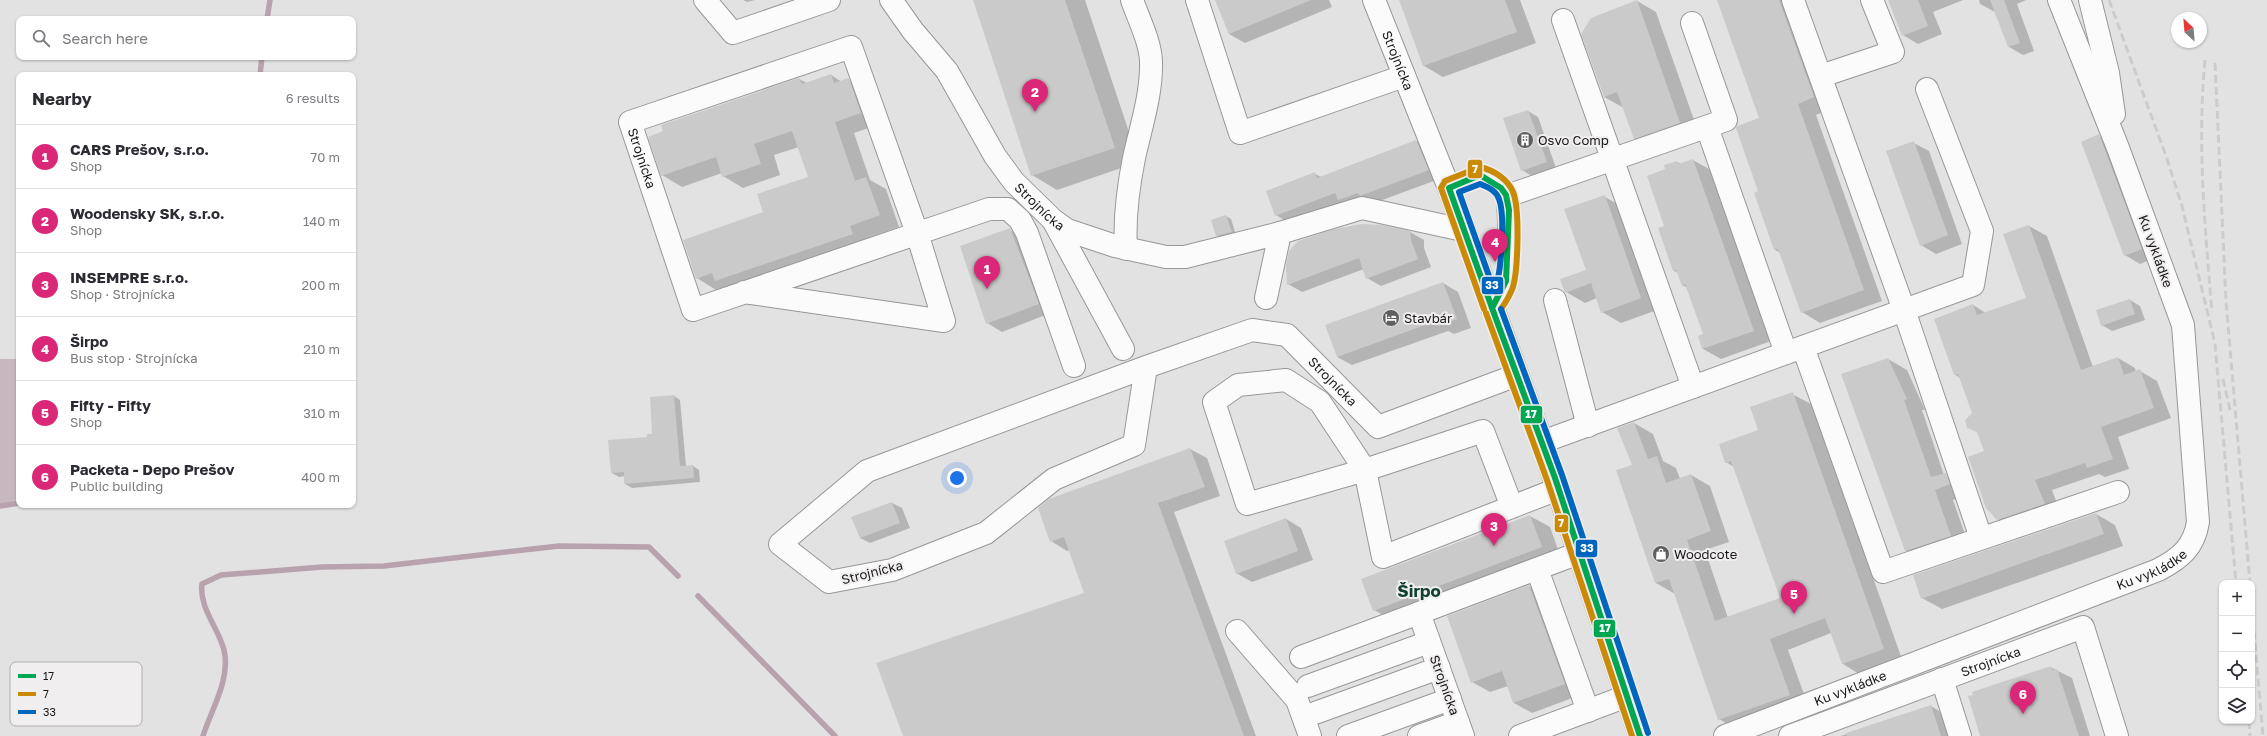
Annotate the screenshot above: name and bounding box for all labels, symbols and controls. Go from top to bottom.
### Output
north arrow [2171,12,2207,48]
search box [16,16,356,60]
icon: search [30,27,52,49]
street label: Strojnícka [1379,28,1417,92]
text: Search here [62,29,148,47]
pin: 2 [1022,79,1048,112]
text: Nearby [32,88,92,109]
text: 6 results [286,90,340,106]
street label: Strojnícka [625,126,660,190]
building icon: Osvo Comp [1515,130,1535,150]
place label: Osvo Comp [1538,132,1609,148]
text: CARS Prešov, s.r.o. [70,140,209,158]
text: 1 [42,149,48,165]
text: 70 m [310,149,340,165]
text: Shop [70,158,102,174]
line badge: 7 [1467,159,1483,179]
text: 7 [1472,162,1478,175]
street label: Strojnícka [1012,179,1068,234]
text: Woodensky SK, s.r.o. [70,204,225,222]
street label: Ku vykládke [2135,212,2177,290]
text: 2 [41,213,49,229]
text: 140 m [303,213,340,229]
text: Shop [70,222,102,238]
pin: 4 [1482,229,1508,262]
pin: 1 [974,256,1000,289]
text: INSEMPRE s.r.o. [70,268,188,286]
line badge: 33 [1481,276,1504,295]
text: 3 [41,277,49,293]
text: 200 m [302,277,340,293]
text: 33 [1485,278,1499,291]
text: Shop · Strojnícka [70,286,175,302]
hotel icon: Stavbár [1381,308,1401,328]
place label: Stavbár [1404,310,1452,326]
text: Širpo [70,332,108,350]
text: 4 [41,341,49,357]
text: 210 m [303,341,340,357]
text: Bus stop · Strojnícka [70,350,198,366]
street label: Strojnícka [1305,353,1361,409]
text: Fifty - Fifty [70,396,151,414]
text: 5 [41,405,49,421]
text: 310 m [303,405,340,421]
line badge: 17 [1520,405,1543,424]
text: 17 [1525,407,1537,420]
text: Shop [70,414,102,430]
text: Packeta - Depo Prešov [70,460,234,478]
your location [947,468,967,488]
text: 6 [41,469,49,485]
text: 400 m [301,469,340,485]
text: Public building [70,478,163,494]
pin: 3 [1481,513,1507,546]
line badge: 7 [1554,514,1569,533]
text: 7 [1558,516,1564,529]
line badge: 33 [1575,539,1598,558]
text: 33 [1580,541,1594,554]
shop icon: Woodcote [1651,544,1671,564]
place label: Woodcote [1674,546,1737,562]
street label: Ku vykládke [2114,546,2190,593]
street label: Strojnícka [840,557,904,587]
district label: Širpo [1397,580,1441,601]
map controls [2219,580,2255,724]
button: + [2219,580,2255,616]
pin: 5 [1781,581,1807,614]
button: − [2219,616,2255,652]
line badge: 17 [1593,619,1616,638]
text: 17 [1599,621,1611,634]
street label: Strojnícka [1958,643,2023,680]
button: locate [2219,652,2255,688]
street label: Strojnícka [1427,653,1463,717]
legend [10,662,142,726]
street label: Ku vykládke [1812,667,1889,709]
text: 17 [43,669,54,682]
pin: 6 [2010,681,2036,714]
text: 7 [43,687,49,700]
button: layers [2219,688,2255,724]
text: 33 [43,705,56,718]

